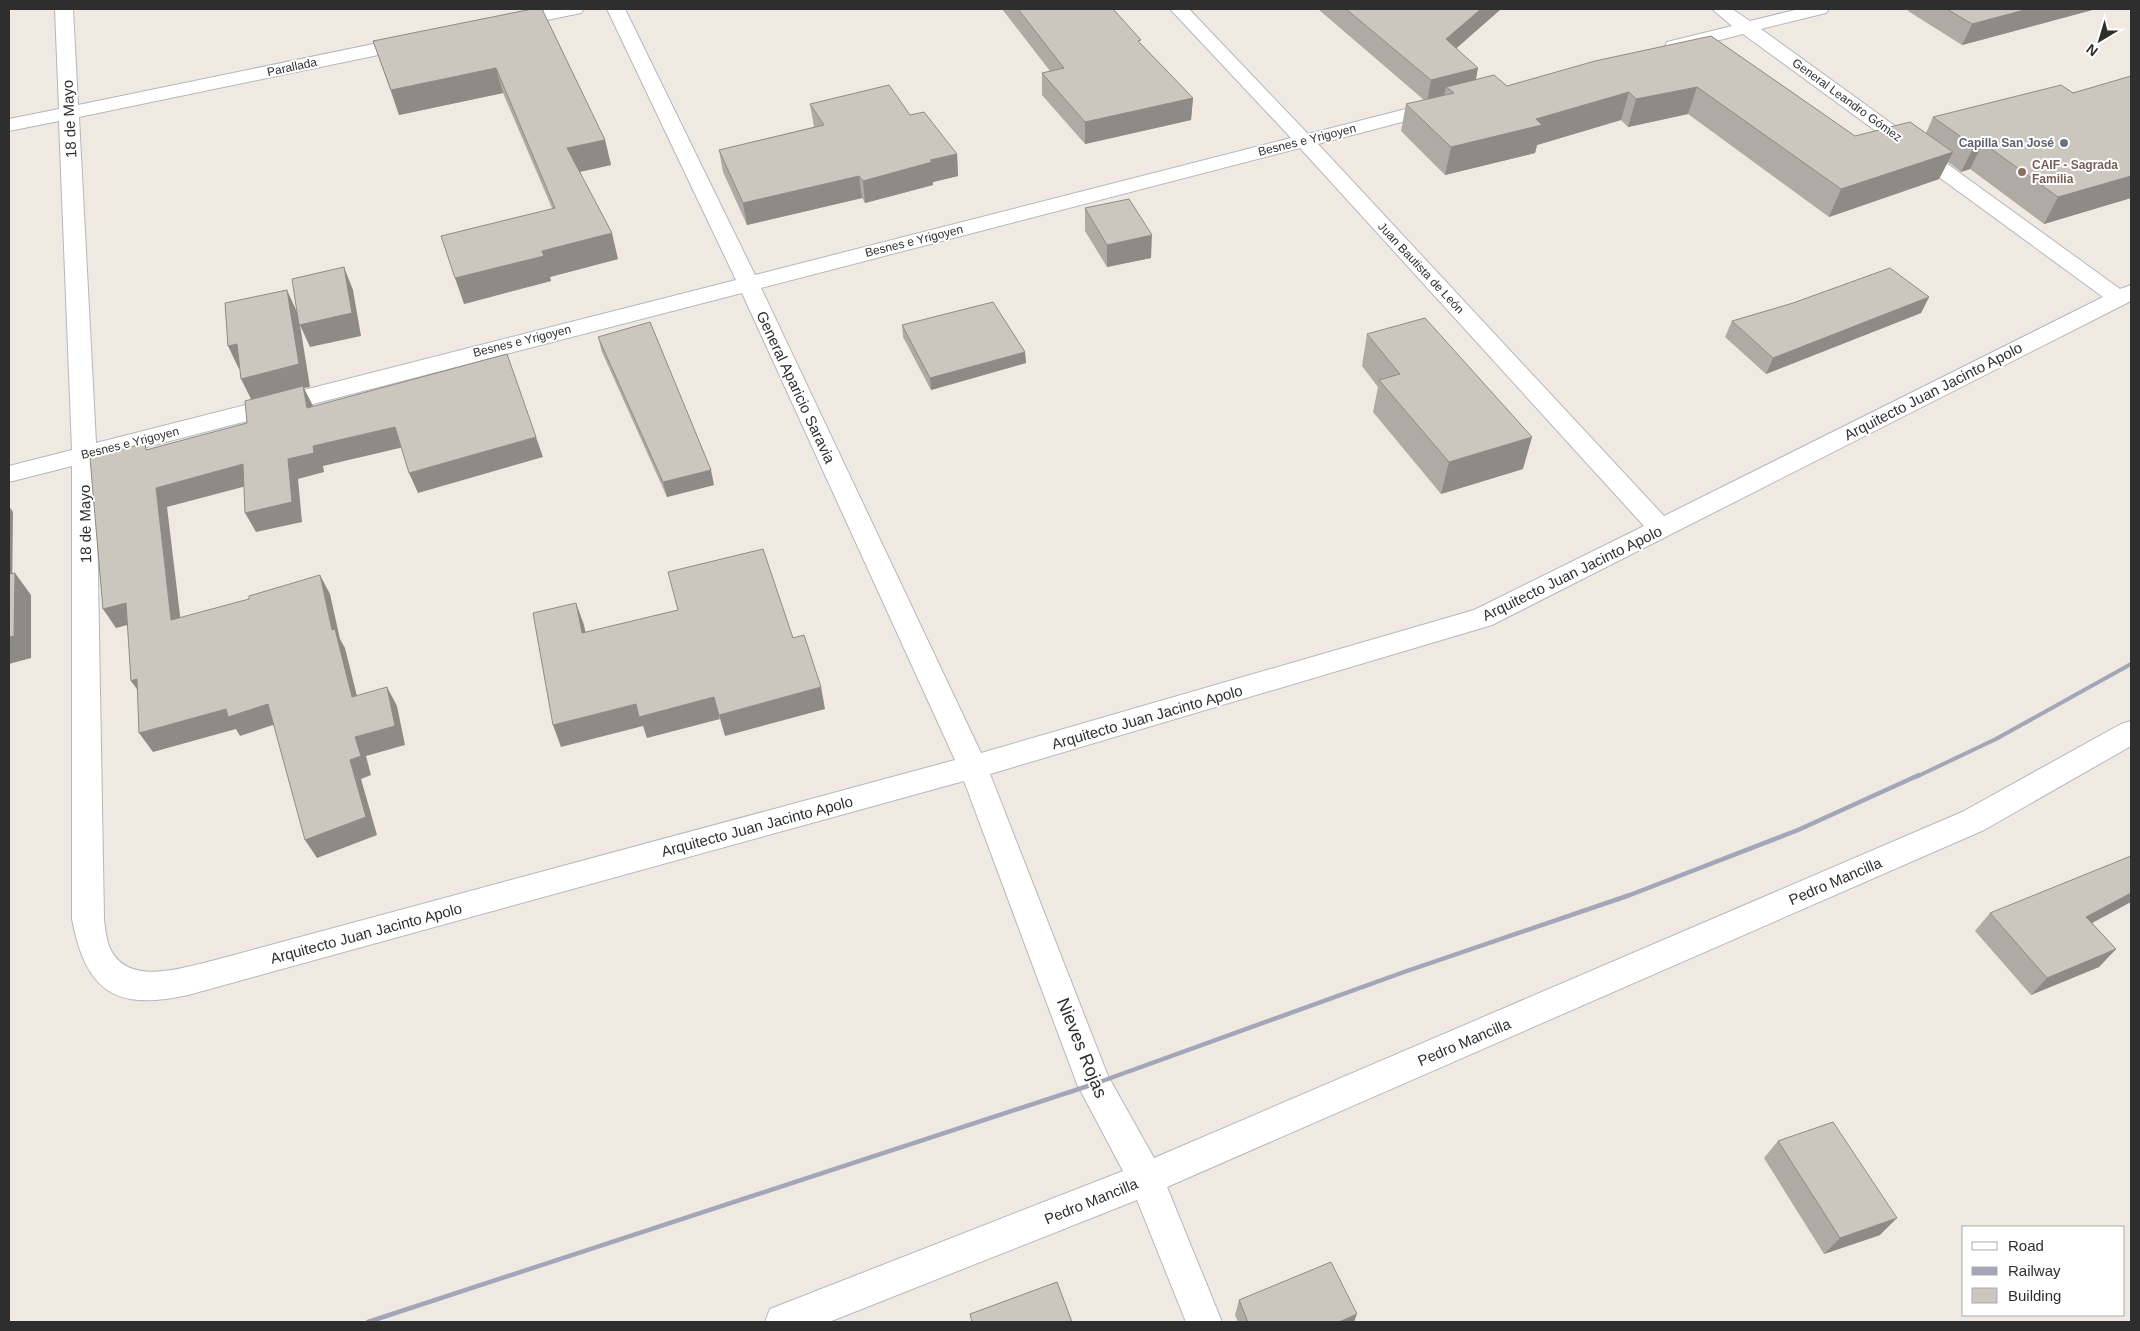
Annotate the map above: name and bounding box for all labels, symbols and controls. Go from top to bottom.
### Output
north arrow [2075,15,2125,65]
text: N [2083,41,2101,60]
street label: Parallada [266,55,319,79]
street label: General Leandro Gómez [1789,56,1905,144]
street label: 18 de Mayo [58,79,80,159]
street label: Besnes e Yrigoyen [1257,121,1357,159]
place label: Capilla San José [1959,136,2054,150]
marker: Capilla San José [2058,137,2070,149]
place label: CAIF - Sagrada Familia [2032,158,2118,186]
marker: CAIF - Sagrada Familia [2016,166,2028,178]
street label: Juan Bautista de León [1375,220,1467,316]
street label: Besnes e Yrigoyen [864,222,964,260]
street label: General Aparicio Saravia [753,308,839,466]
street label: Besnes e Yrigoyen [472,322,572,360]
street label: Arquitecto Juan Jacinto Apolo [1841,339,2025,443]
street label: Besnes e Yrigoyen [80,424,180,462]
street label: 18 de Mayo [76,485,94,563]
street label: Arquitecto Juan Jacinto Apolo [1479,522,1665,624]
street label: Arquitecto Juan Jacinto Apolo [1050,682,1244,752]
street label: Arquitecto Juan Jacinto Apolo [659,792,855,860]
street label: Pedro Mancilla [1786,854,1885,908]
street label: Arquitecto Juan Jacinto Apolo [268,899,464,967]
street label: Nieves Rojas [1053,995,1111,1101]
street label: Pedro Mancilla [1415,1015,1514,1069]
street label: Pedro Mancilla [1042,1174,1141,1227]
legend [1962,1226,2125,1316]
text: Road [2008,1237,2044,1254]
text: Railway [2008,1262,2061,1279]
text: Building [2008,1287,2061,1304]

